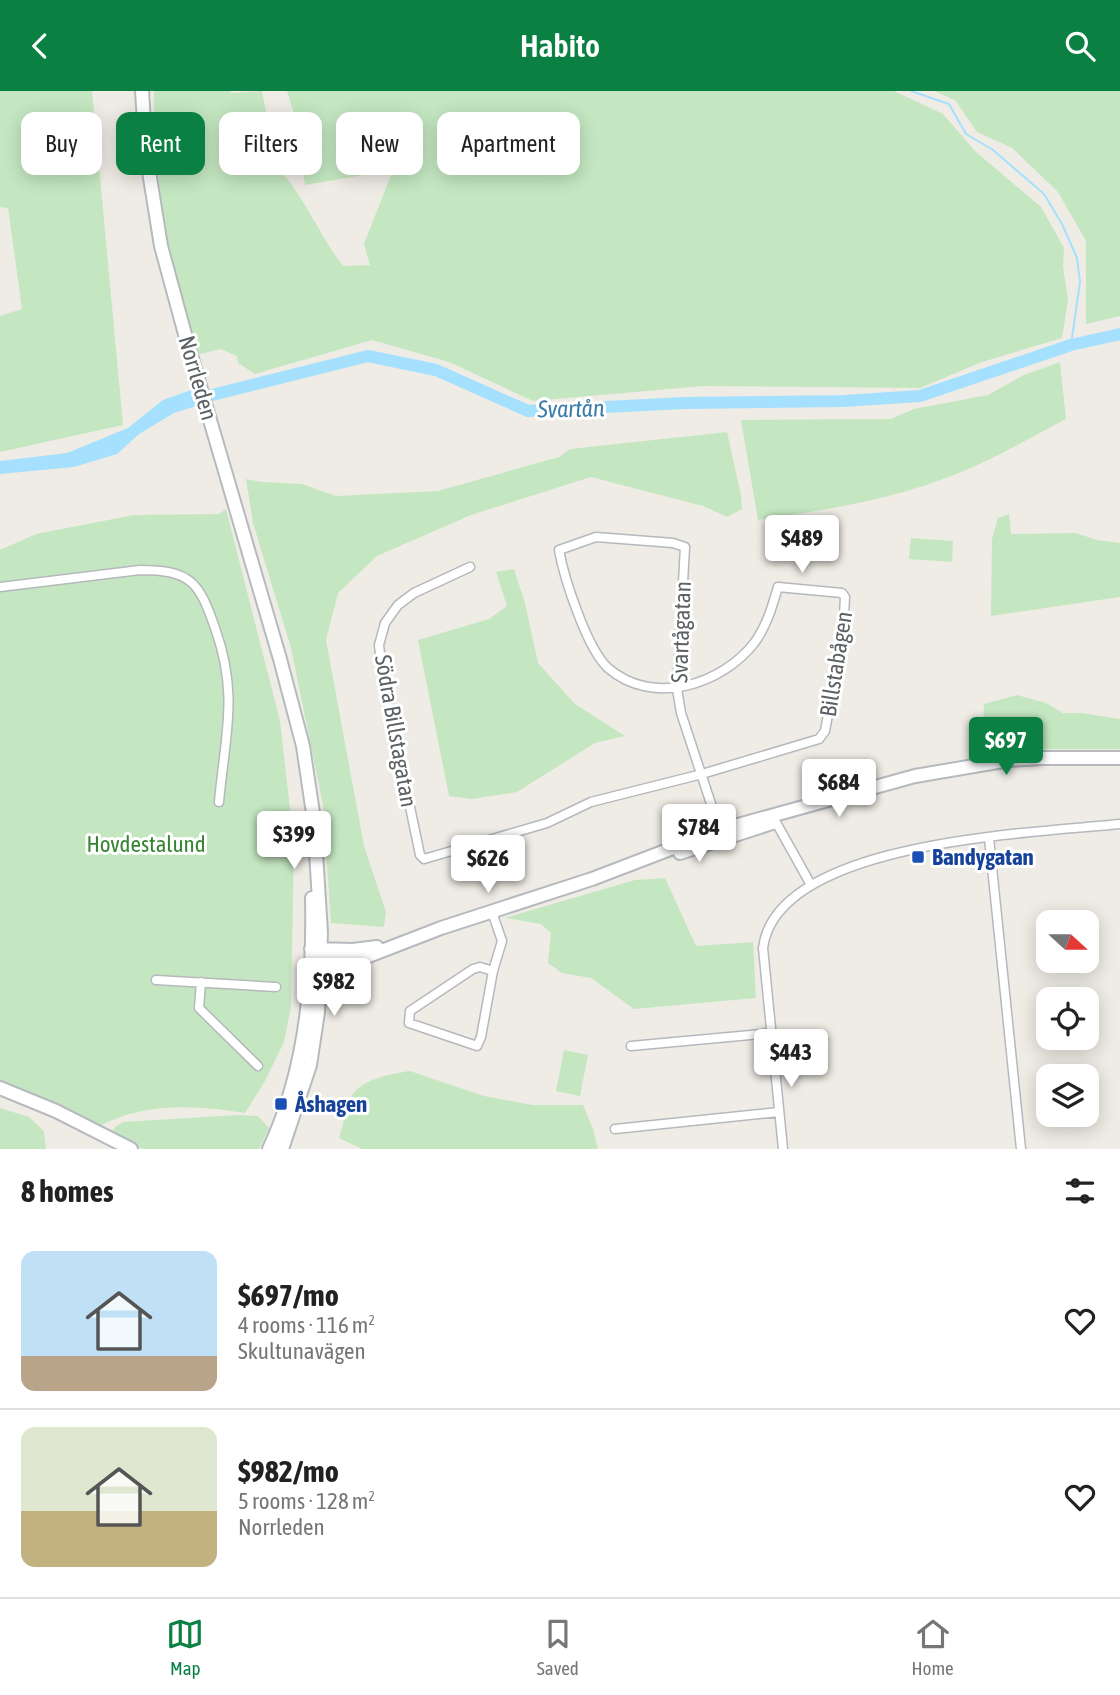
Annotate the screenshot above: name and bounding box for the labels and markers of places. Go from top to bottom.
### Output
pin: $489 [761,515,843,575]
pin: $697 [965,717,1047,777]
pin: $684 [798,759,880,819]
pin: $784 [658,805,740,864]
pin: $399 [253,811,335,871]
pin: $626 [447,835,529,895]
place label: Bandygatan [932,844,1034,870]
marker: Bandygatan [910,849,926,865]
pin: $982 [293,958,375,1018]
pin: $443 [750,1030,832,1089]
place label: Åshagen [294,1090,367,1117]
marker: Åshagen [273,1096,289,1112]

